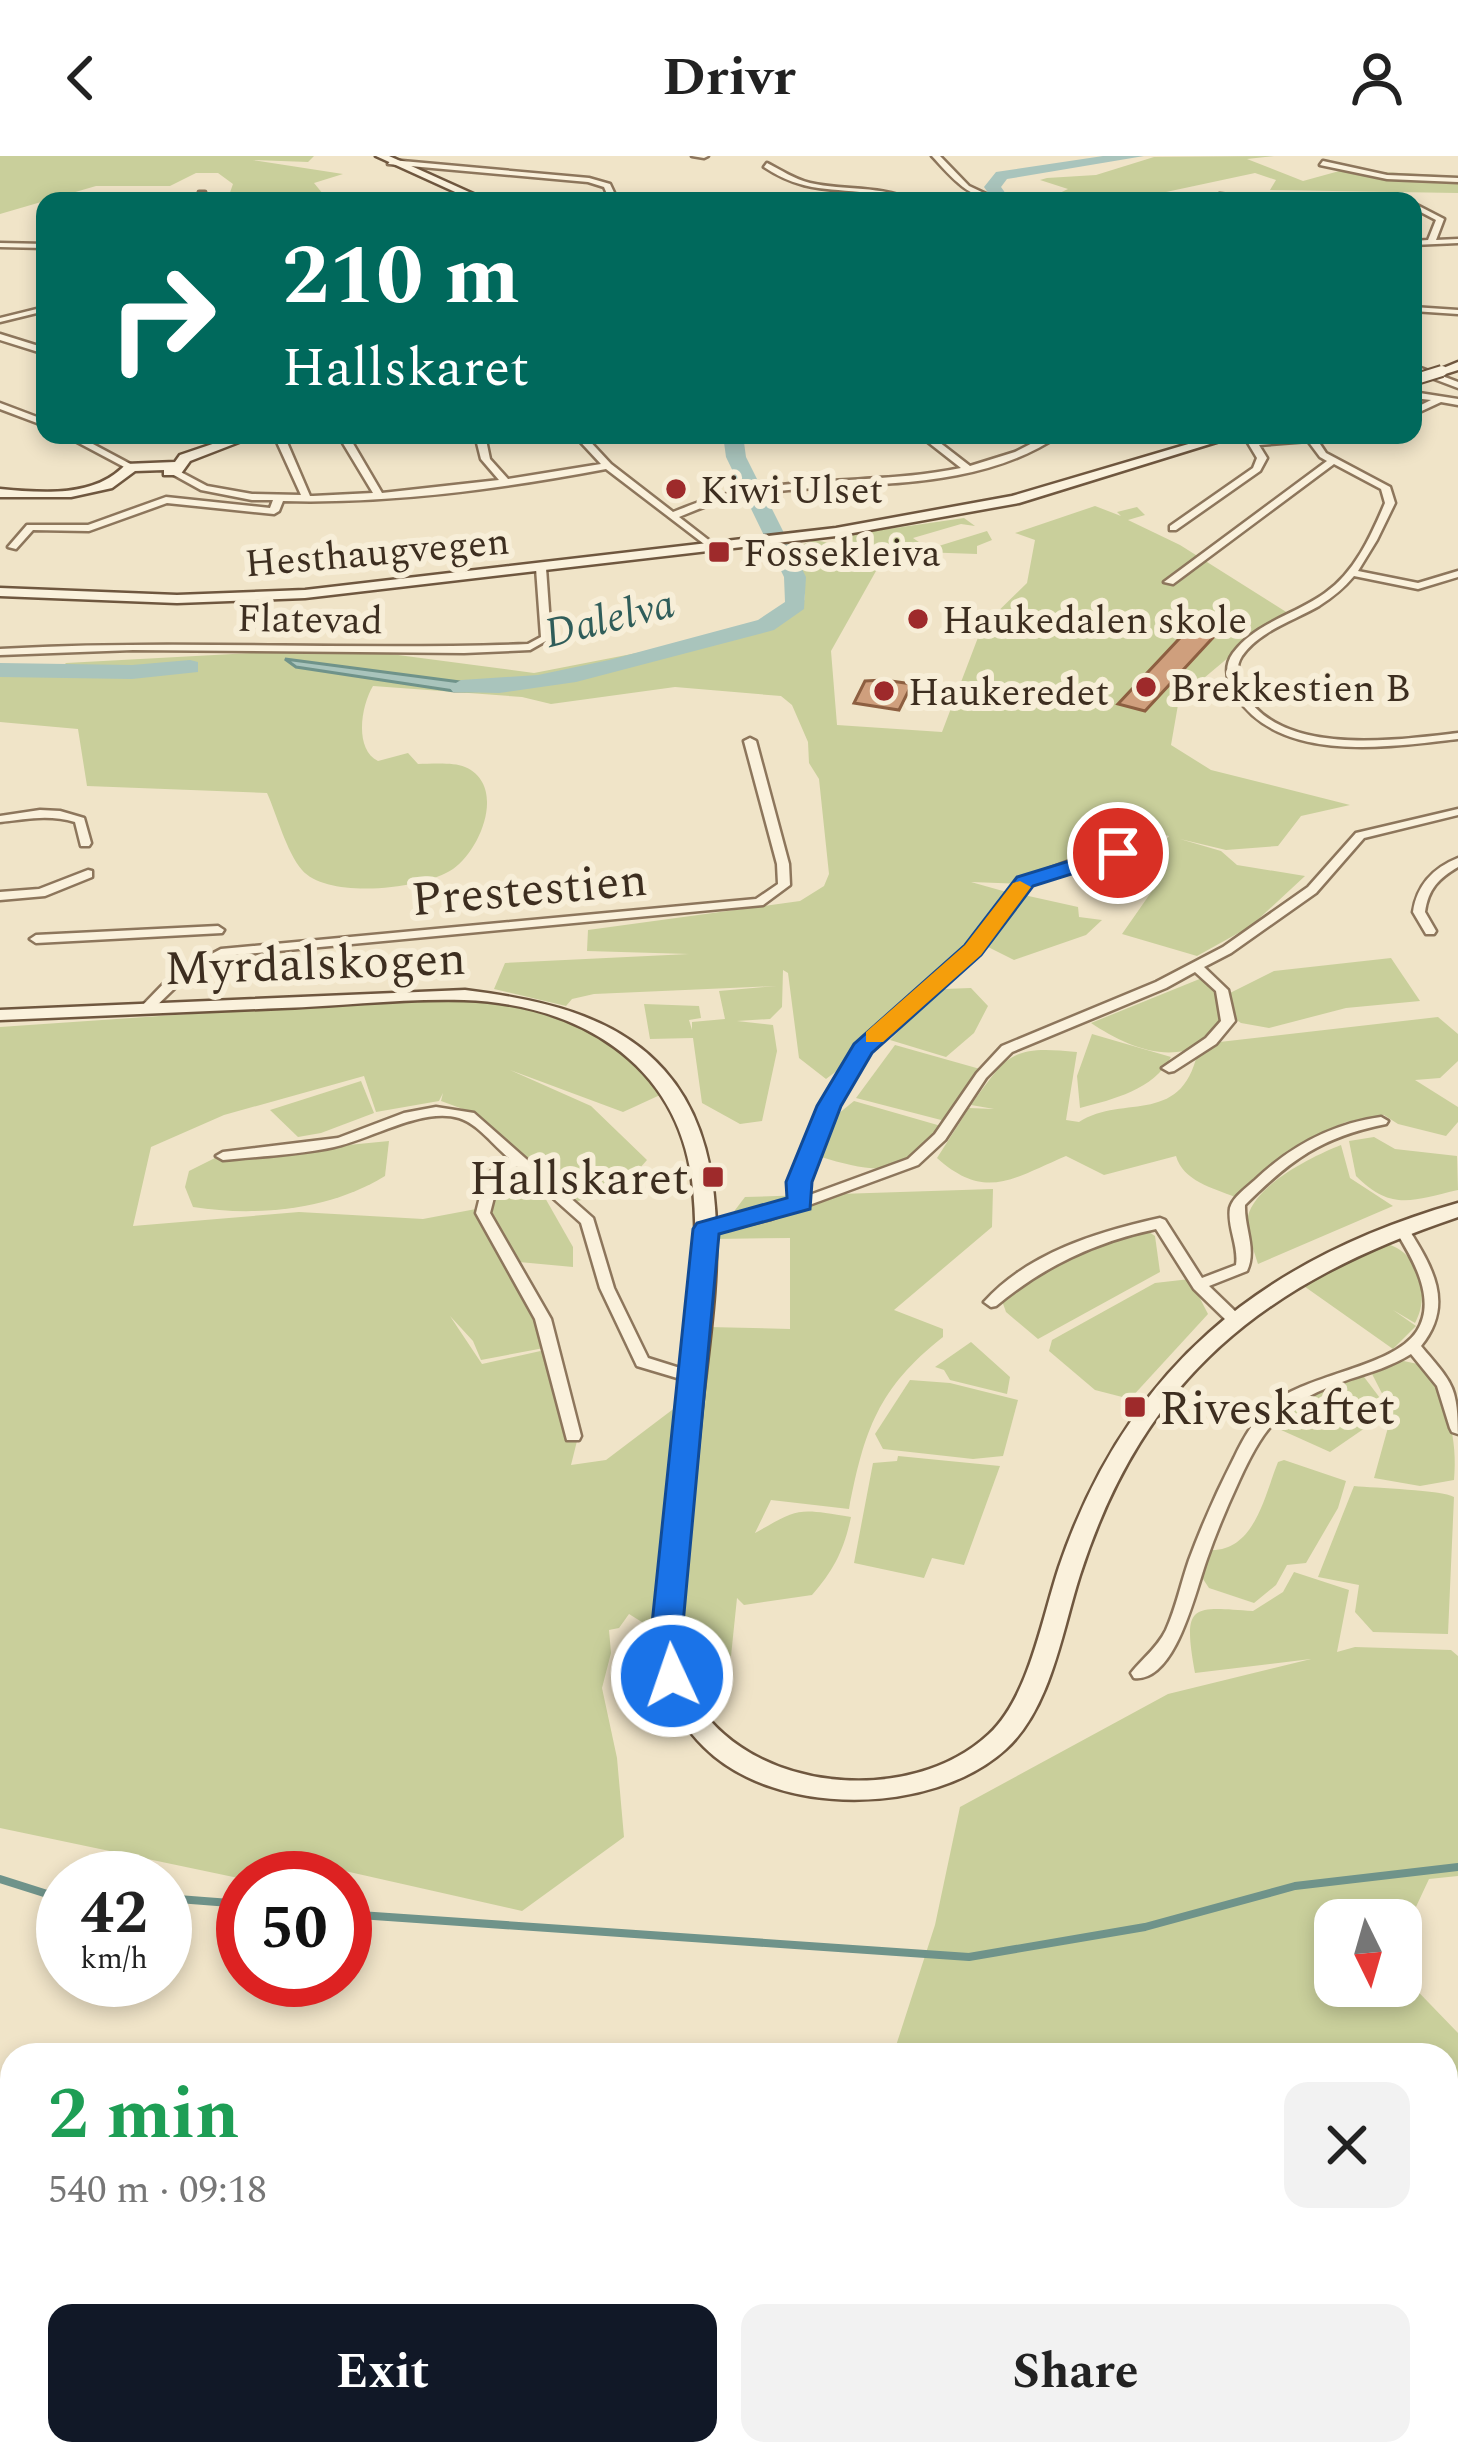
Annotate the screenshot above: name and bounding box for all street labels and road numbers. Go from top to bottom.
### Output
street label: Hesthaugvegen [242,513,512,594]
street label: Flatevad [236,590,383,651]
street label: Prestestien [408,844,650,937]
street label: Myrdalskogen [163,923,467,1006]

